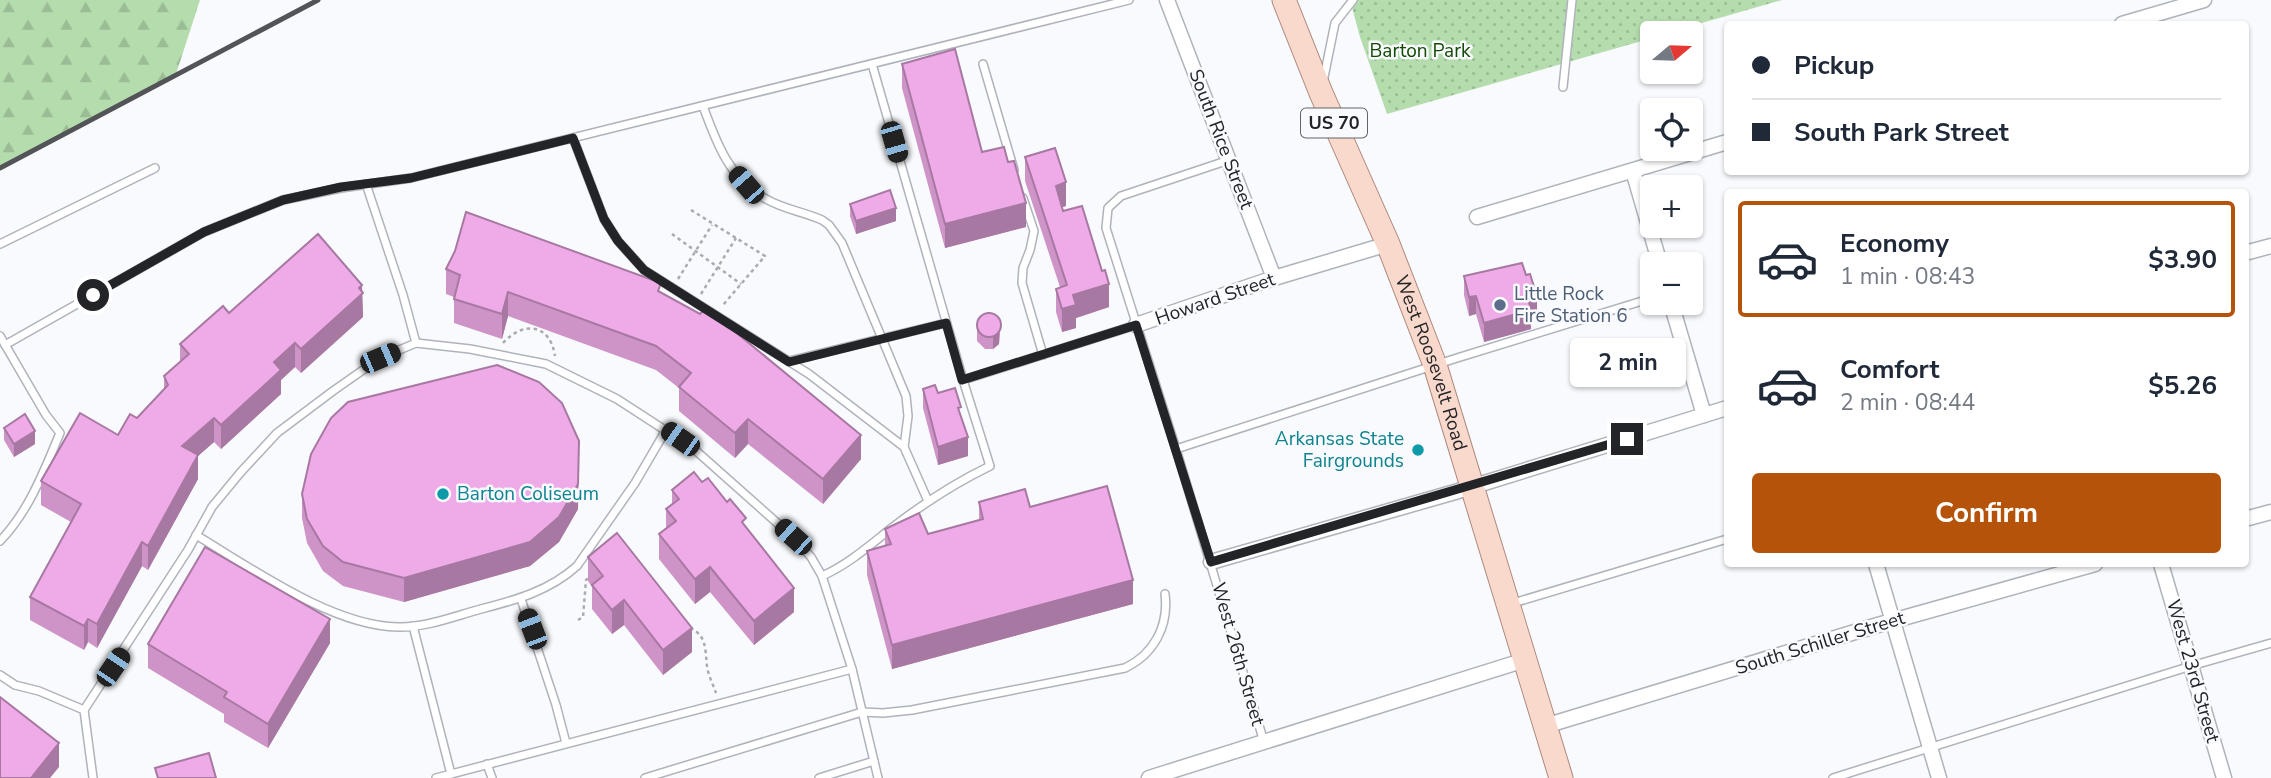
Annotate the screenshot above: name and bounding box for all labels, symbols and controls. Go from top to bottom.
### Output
north arrow [1640,21,1703,84]
map controls [1640,21,1703,315]
park label: Barton Park [1370,38,1471,64]
text: Pickup [1794,48,1874,83]
street label: South Rice Street [1182,65,1260,213]
button: locate [1640,98,1703,161]
road number: US 70 [1301,109,1367,138]
text: South Park Street [1794,115,2009,150]
car [879,119,910,165]
car [725,162,768,208]
button: + [1640,175,1703,238]
text: Economy [1840,226,1949,261]
icon: car [1756,228,1819,291]
text: $3.90 [2148,242,2217,277]
button: − [1640,252,1703,315]
text: 1 min · 08:43 [1840,261,1975,292]
street label: Howard Street [1152,266,1279,332]
street label: West Roosevelt Road [1388,271,1473,454]
route start [77,279,109,311]
place label: Little Rock Fire Station 6 [1514,281,1628,329]
marker: Little Rock Fire Station 6 [1492,297,1508,313]
callout: 2 min [1569,338,1685,386]
car [357,340,404,376]
text: 2 min [1598,347,1658,378]
text: Comfort [1840,352,1940,387]
icon: car [1756,354,1819,417]
text: $5.26 [2148,368,2217,403]
text: 2 min · 08:44 [1840,387,1975,418]
car [657,418,704,460]
route end [1611,423,1643,455]
place label: Arkansas State Fairgrounds [1275,426,1404,474]
marker: Arkansas State Fairgrounds [1410,442,1426,458]
button: Confirm [1752,473,2221,553]
place label: Barton Coliseum [457,481,599,507]
marker: Barton Coliseum [435,486,451,502]
car [771,515,816,559]
street label: West 26th Street [1205,580,1271,729]
street label: West 23rd Street [2160,596,2226,746]
street label: South Schiller Street [1732,605,1908,681]
car [515,606,550,652]
car [93,644,134,690]

